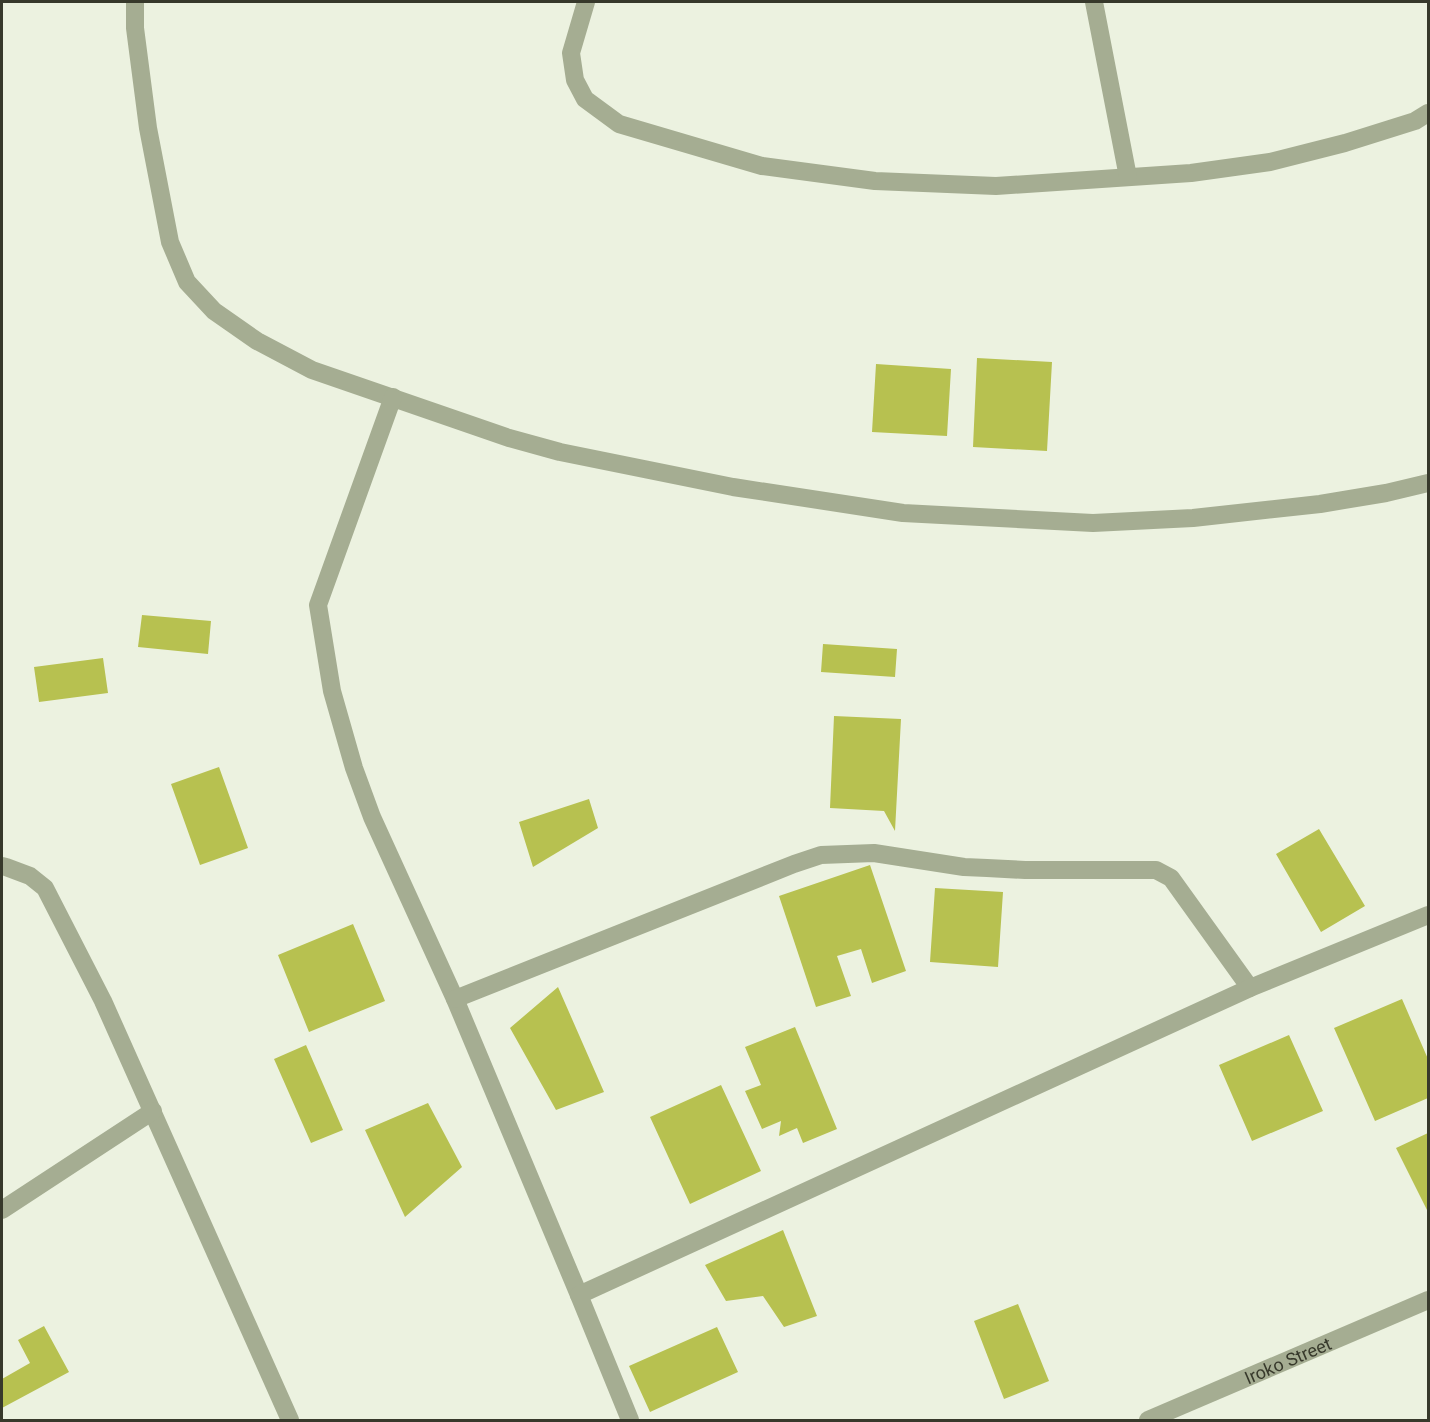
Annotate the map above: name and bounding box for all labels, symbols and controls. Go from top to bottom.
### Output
street label: Iroko Street [1241,1332,1334,1388]

